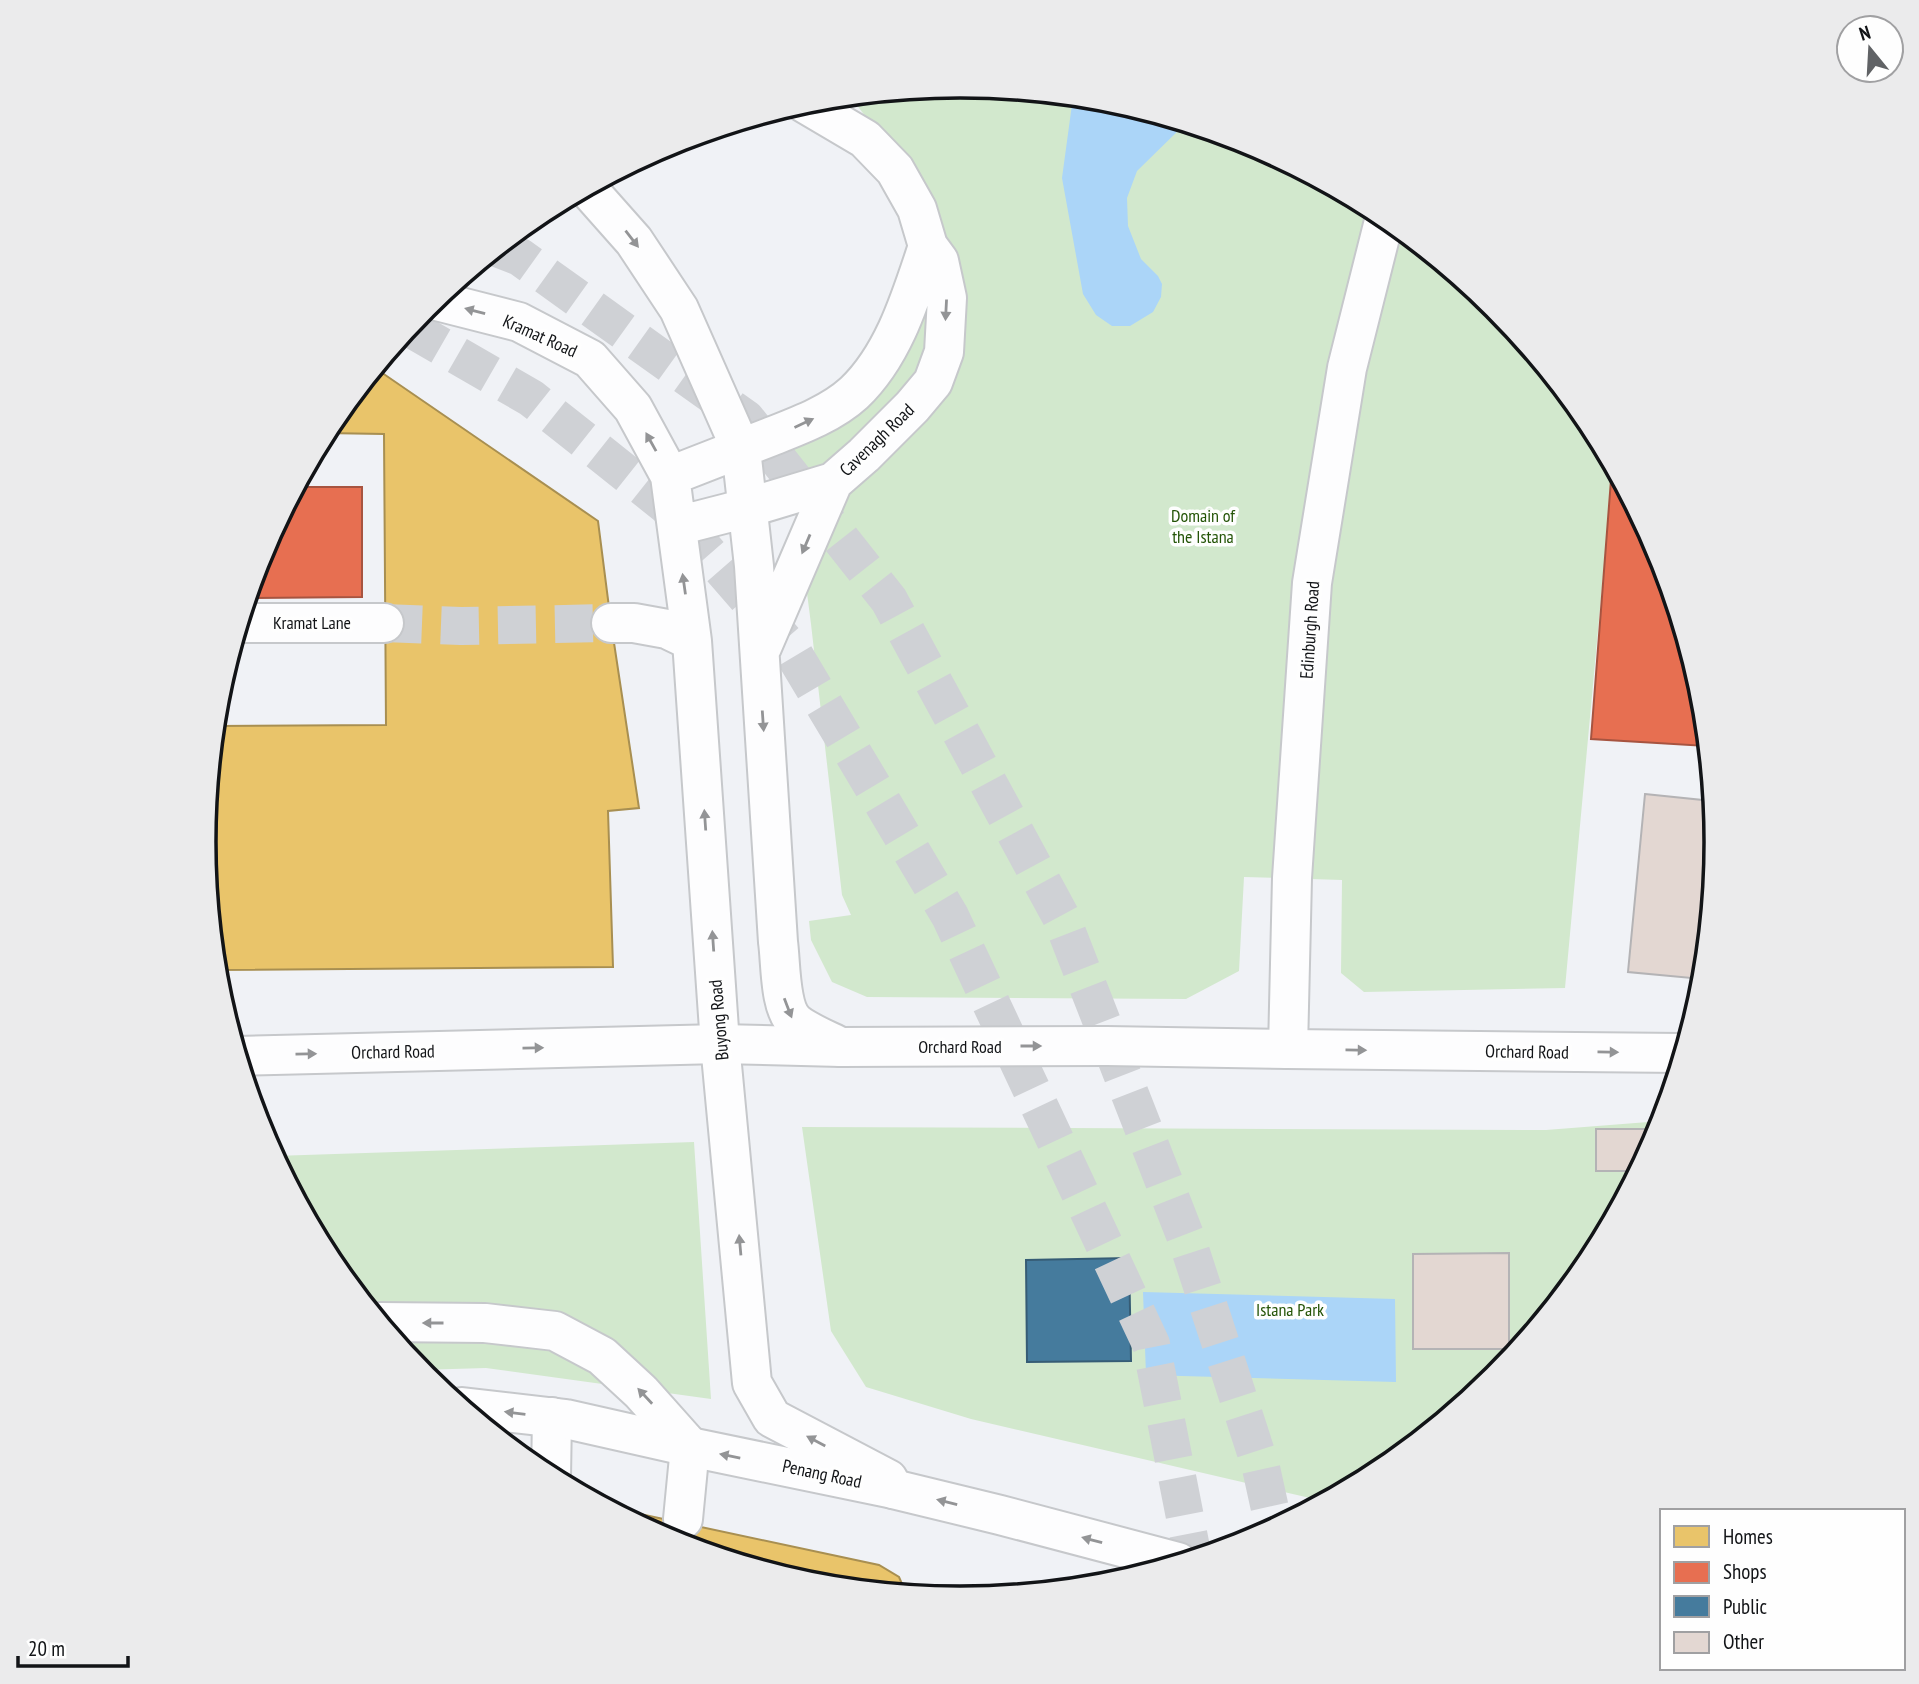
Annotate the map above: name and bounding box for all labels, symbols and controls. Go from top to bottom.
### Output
north arrow [1835,14,1905,84]
text: N [1856,20,1873,46]
one-way arrow [624,230,639,248]
one-way arrow [941,299,952,321]
one-way arrow [463,305,485,316]
street label: Kramat Road [499,309,581,362]
street label: Cavenagh Road [835,398,919,481]
one-way arrow [794,417,814,428]
one-way arrow [645,432,657,451]
park label: Domain of the Istana [1171,504,1236,548]
one-way arrow [800,534,811,555]
one-way arrow [679,572,690,594]
street label: Edinburgh Road [1295,580,1324,680]
street label: Kramat Lane [273,611,351,634]
one-way arrow [758,710,769,732]
one-way arrow [699,809,710,831]
one-way arrow [707,930,718,952]
street label: Buyong Road [704,979,733,1061]
one-way arrow [783,998,794,1019]
street label: Orchard Road [918,1035,1002,1058]
street label: Orchard Road [351,1039,435,1064]
street label: Orchard Road [1485,1039,1569,1064]
one-way arrow [1021,1040,1043,1052]
one-way arrow [523,1042,545,1054]
one-way arrow [1345,1044,1367,1056]
one-way arrow [1597,1047,1619,1058]
one-way arrow [295,1048,317,1060]
one-way arrow [734,1234,745,1256]
park label: Istana Park [1256,1298,1324,1321]
one-way arrow [421,1317,443,1329]
one-way arrow [637,1388,653,1405]
one-way arrow [504,1407,526,1418]
one-way arrow [806,1435,826,1447]
one-way arrow [719,1450,741,1461]
street label: Penang Road [780,1454,864,1493]
one-way arrow [936,1496,958,1507]
legend [1660,1509,1905,1670]
text: Homes [1723,1523,1773,1550]
one-way arrow [1081,1534,1102,1544]
text: Shops [1723,1558,1767,1585]
text: Public [1723,1593,1768,1620]
scale bar [18,1624,128,1668]
text: Other [1723,1628,1764,1655]
text: 20 m [28,1635,65,1662]

